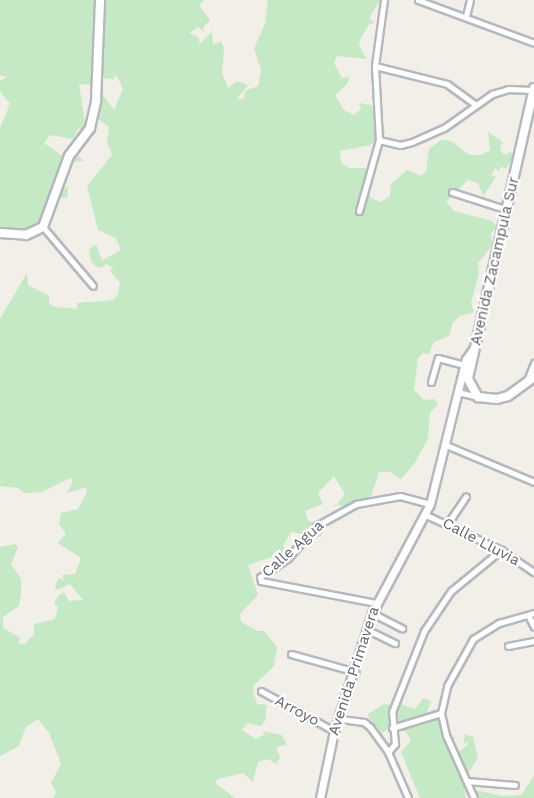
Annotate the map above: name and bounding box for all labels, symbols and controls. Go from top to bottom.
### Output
street label: Avenida Zacampula Sur [467,175,523,347]
street label: Calle Lluvia [439,514,523,570]
street label: Calle Agua [258,516,328,582]
street label: Avenida Primavera [325,604,383,738]
street label: Arroyo [272,692,322,730]

